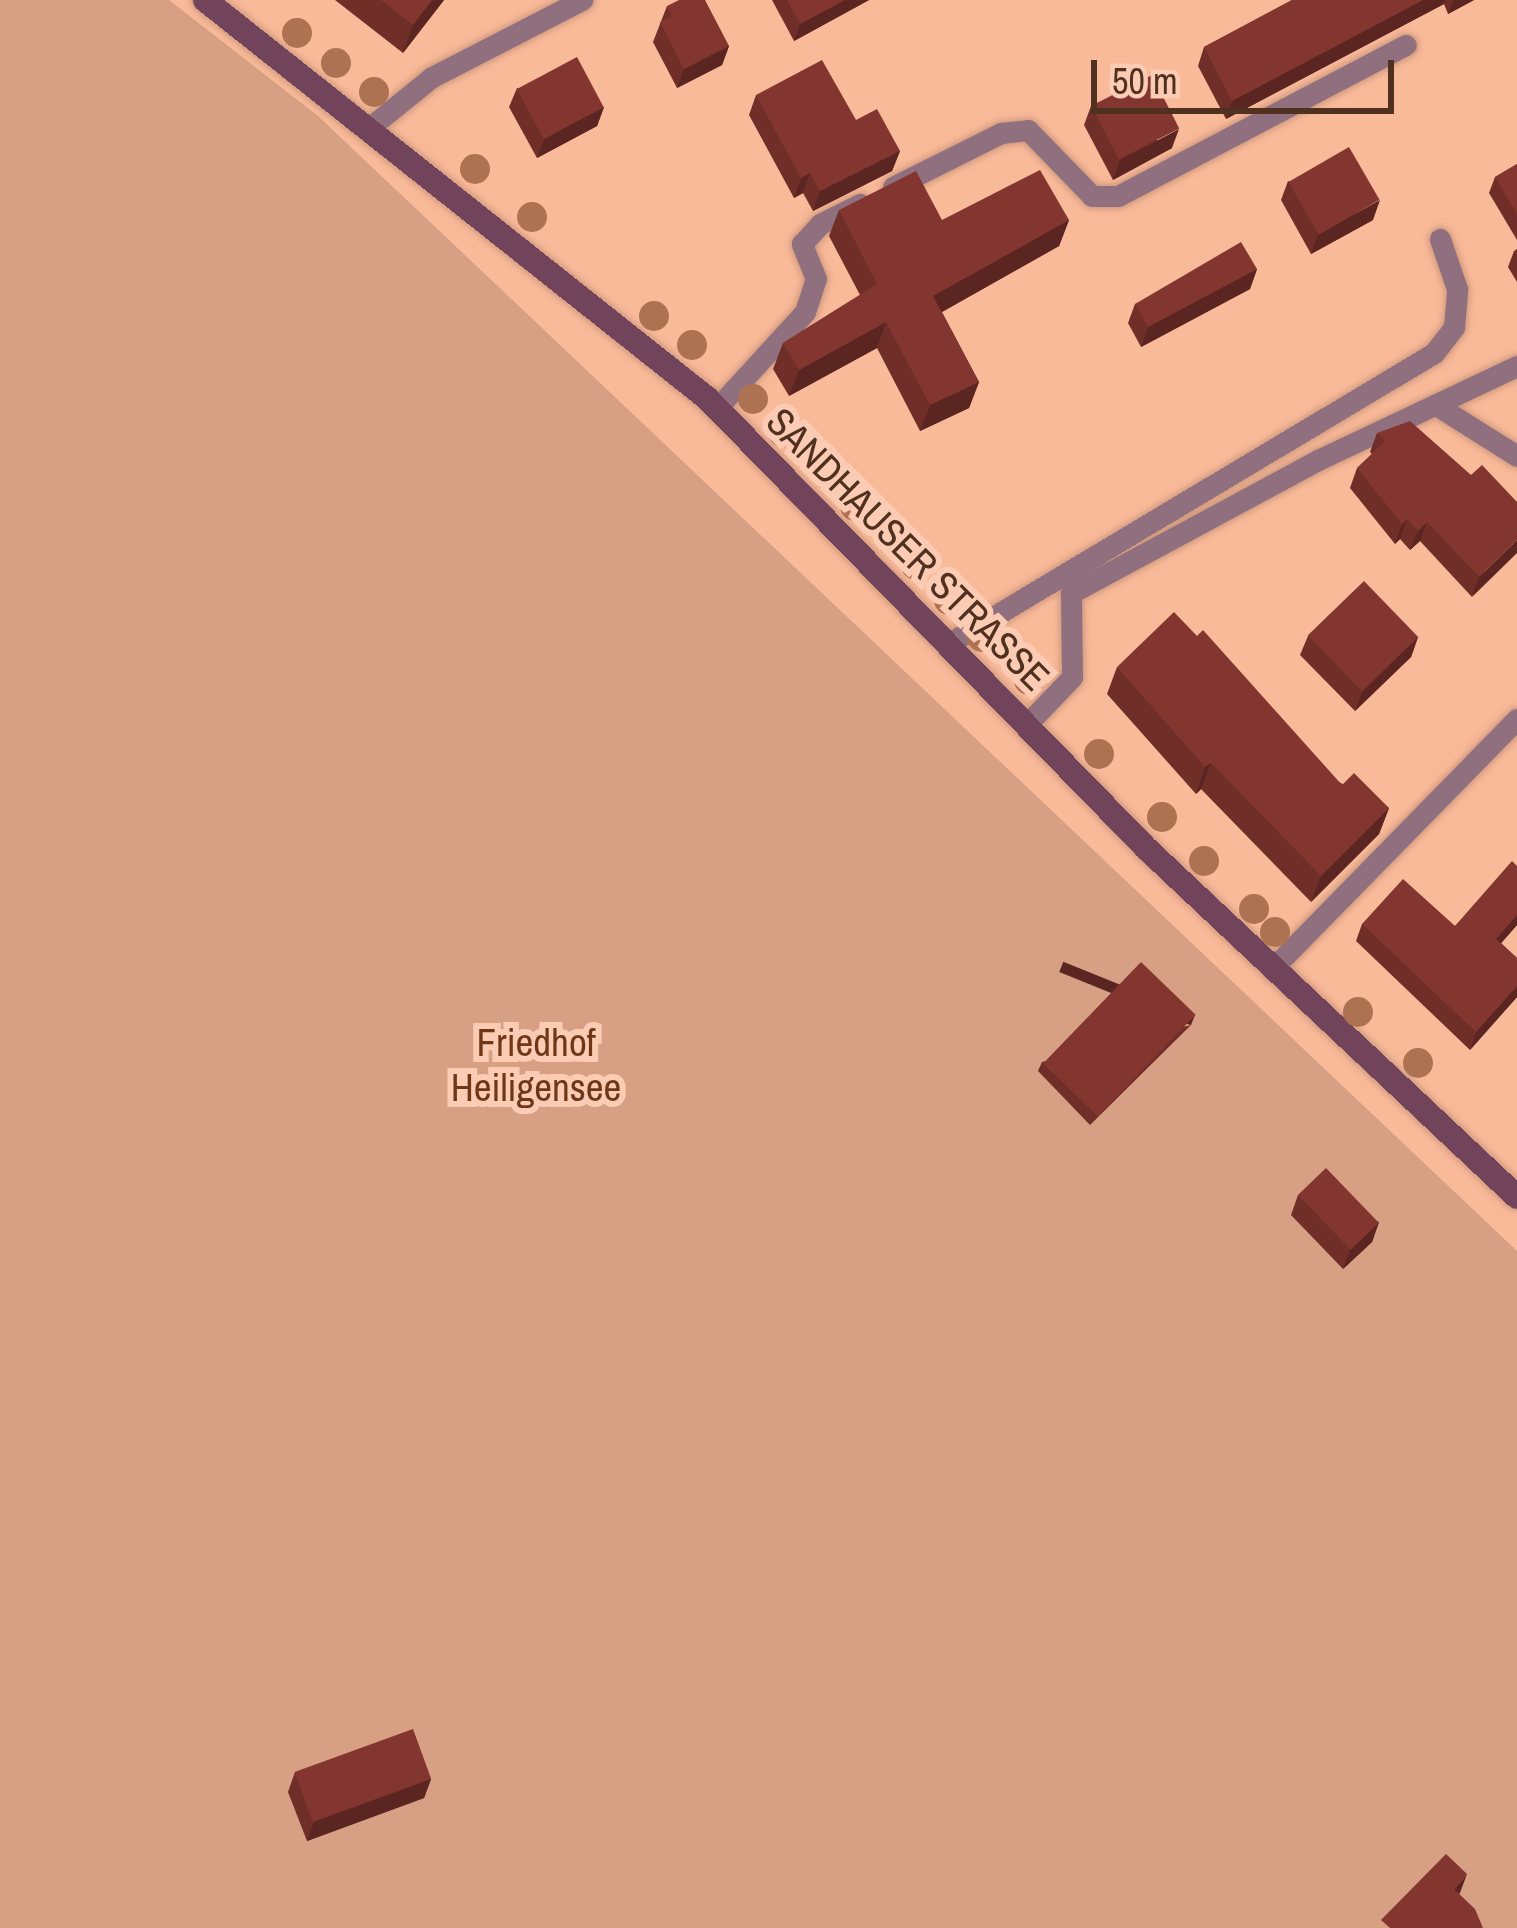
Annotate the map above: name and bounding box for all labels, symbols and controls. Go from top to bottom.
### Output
scale bar [1097,36,1400,110]
text: 50 m [1112,57,1178,105]
street label: SANDHAUSER STRASSE [757,398,1059,700]
park label: Friedhof Heiligensee [451,1020,621,1111]

